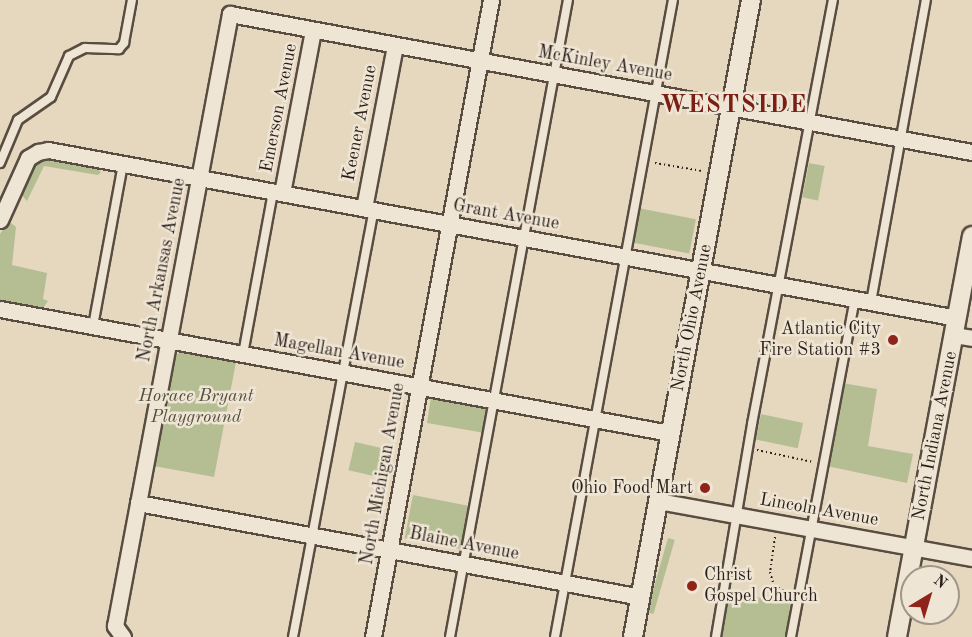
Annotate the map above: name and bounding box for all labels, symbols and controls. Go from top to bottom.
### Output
street label: Emerson Avenue [256,42,302,174]
street label: McKinley Avenue [536,42,674,86]
street label: Keener Avenue [338,63,382,183]
district label: WESTSIDE [660,93,808,121]
street label: North Arkansas Avenue [134,176,190,364]
street label: Grant Avenue [451,195,561,235]
street label: North Ohio Avenue [667,242,717,394]
place label: Atlantic City Fire Station #3 [759,319,881,362]
street label: Magellan Avenue [272,330,406,374]
marker: Atlantic City Fire Station #3 [886,333,900,347]
street label: North Indiana Avenue [908,349,962,523]
street label: North Michigan Avenue [356,381,410,567]
park label: Horace Bryant Playground [138,386,254,428]
place label: Ohio Food Mart [571,477,693,499]
marker: Ohio Food Mart [698,481,712,495]
street label: Lincoln Avenue [758,489,880,531]
street label: Blaine Avenue [407,523,521,565]
place label: Christ Gospel Church [704,565,818,608]
north arrow [900,565,960,625]
text: N [930,572,950,592]
marker: Christ Gospel Church [685,579,699,593]

